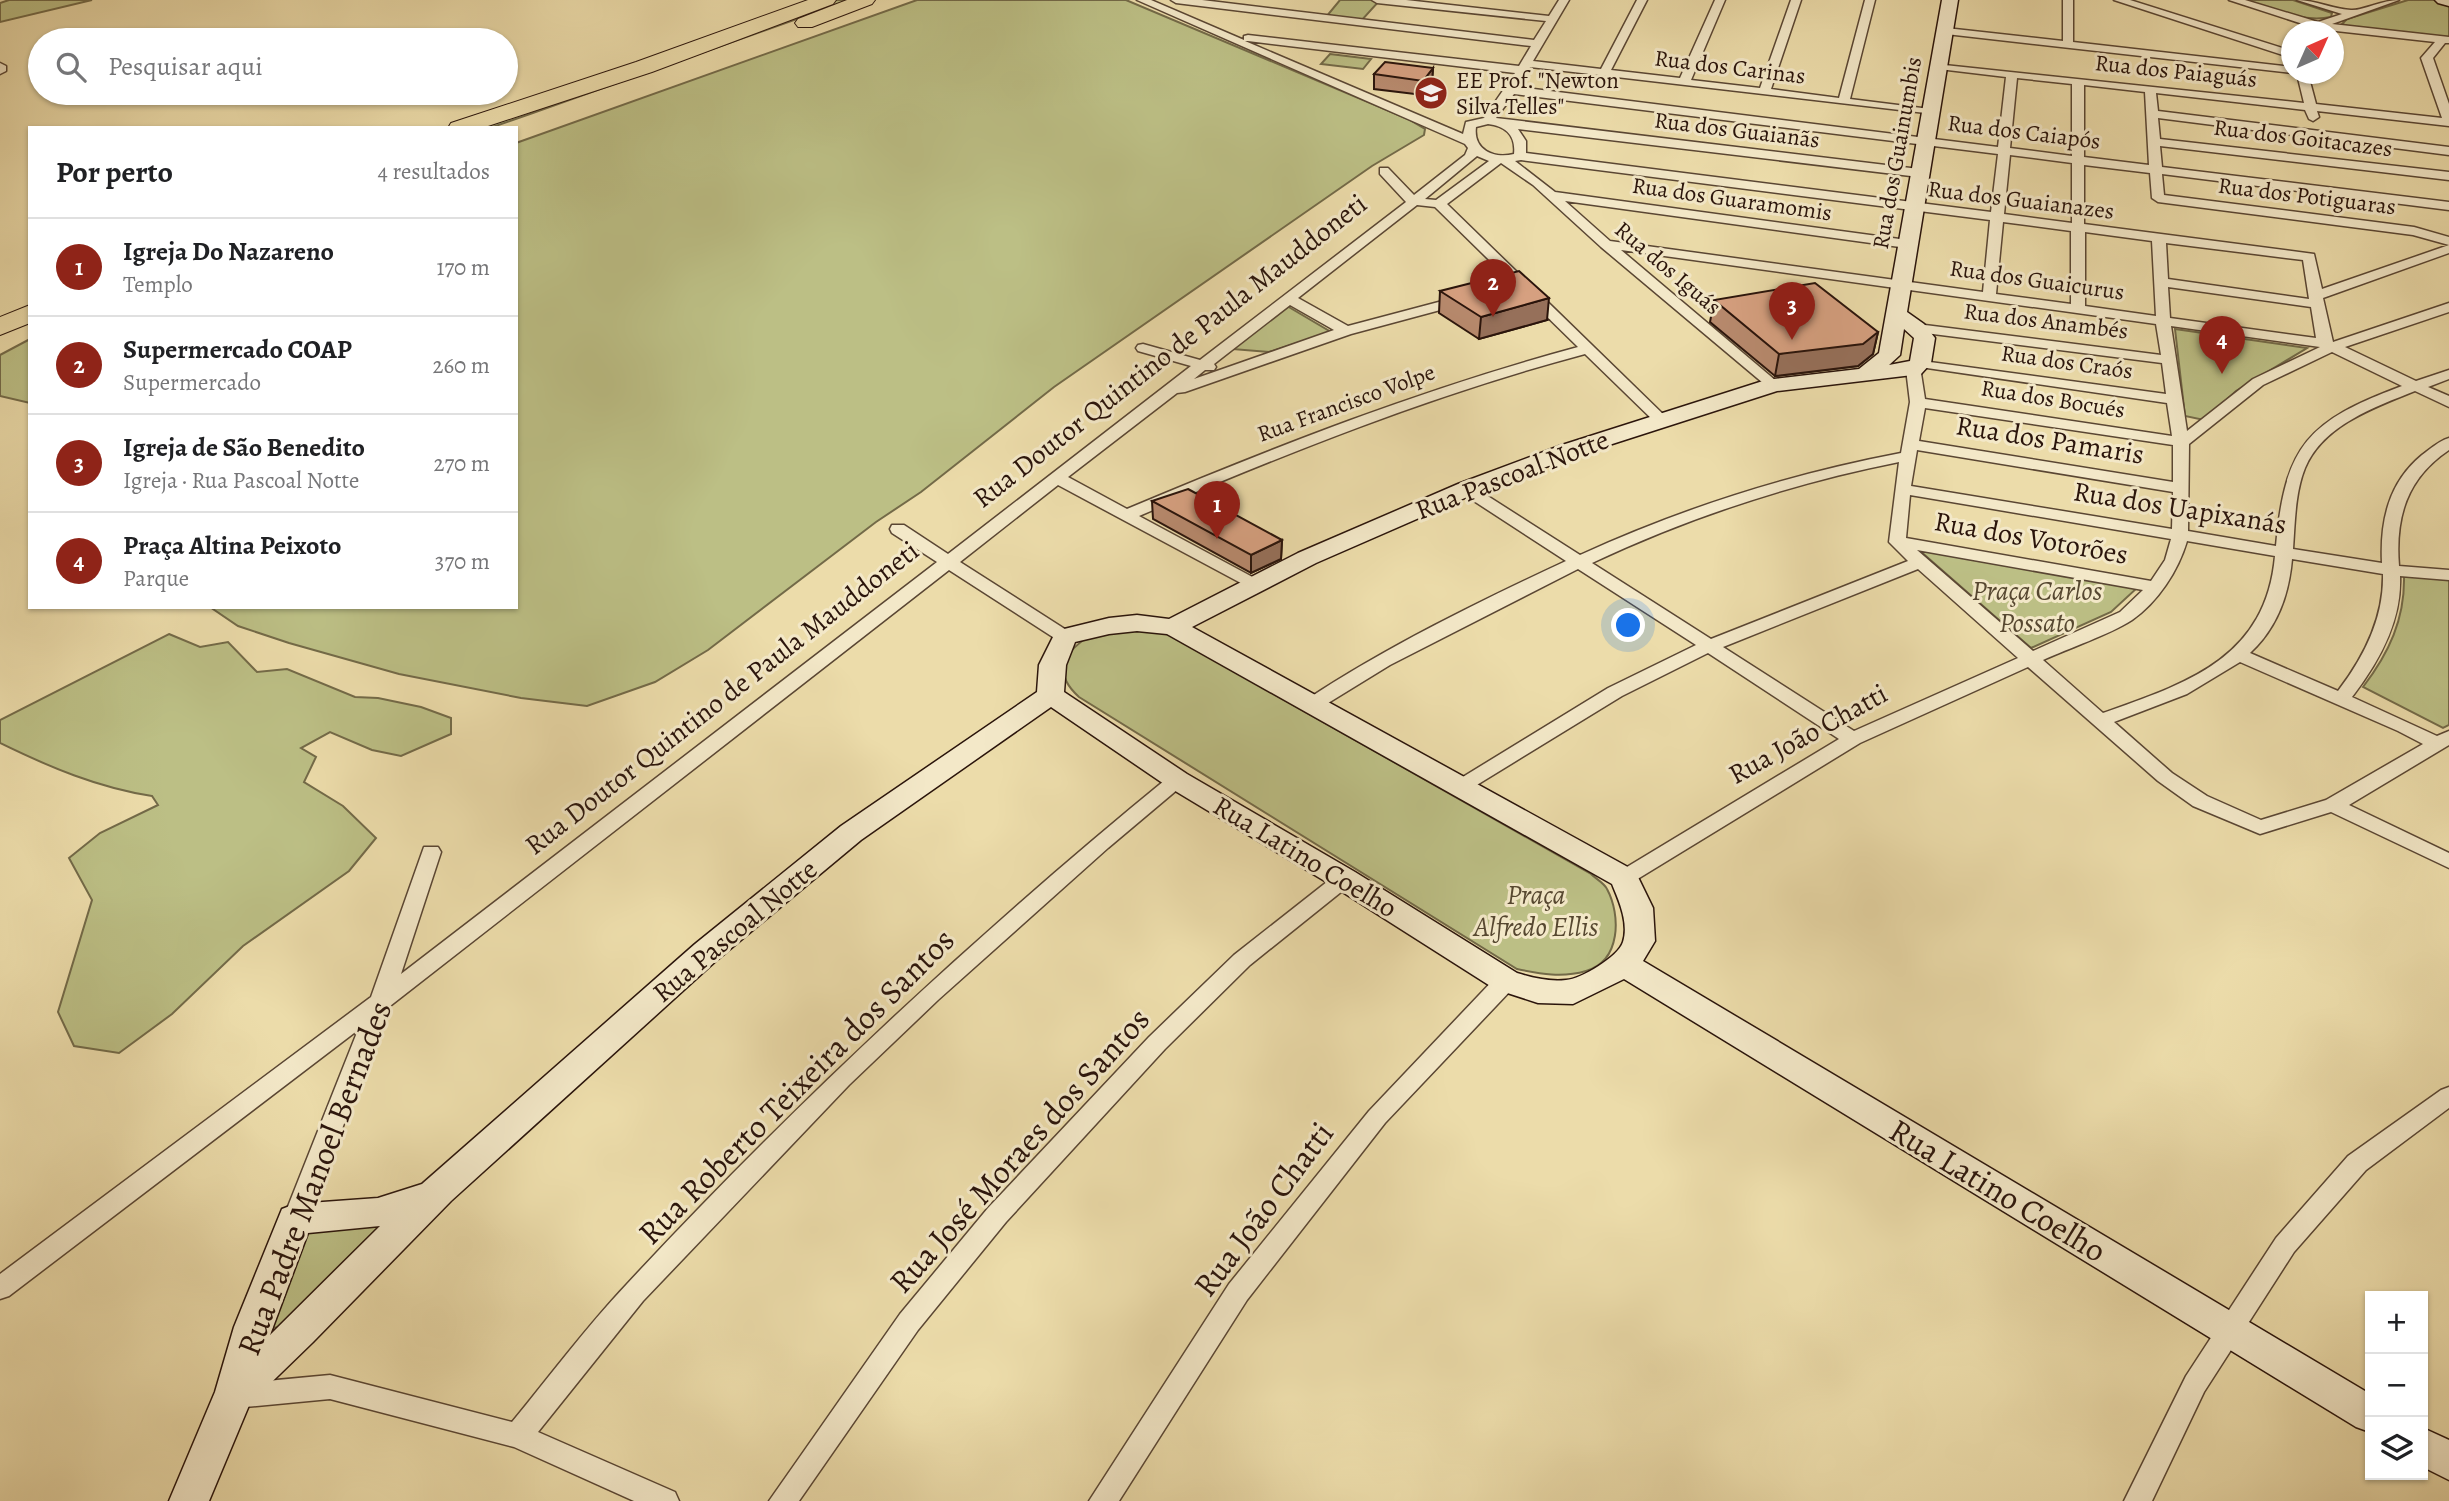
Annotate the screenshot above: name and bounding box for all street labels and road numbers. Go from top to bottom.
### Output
street label: Rua dos Carinas [1653,42,1807,92]
street label: Rua dos Paiaguás [2093,47,2259,95]
street label: Rua dos Guainumbis [1865,54,1929,252]
street label: Rua dos Guaianãs [1652,104,1822,156]
street label: Rua dos Caiapós [1946,107,2102,157]
street label: Rua dos Goitacazes [2212,112,2394,164]
street label: Rua dos Guaramomis [1630,170,1834,228]
street label: Rua dos Potiguaras [2216,170,2398,222]
street label: Rua dos Guaianazes [1926,173,2116,227]
street label: Rua Doutor Quintino de Paula Mauddoneti [965,185,1375,517]
street label: Rua dos Iguás [1608,214,1728,322]
street label: Rua dos Guaicurus [1948,252,2126,308]
street label: Rua dos Anambés [1962,296,2130,346]
street label: Rua dos Craós [1999,337,2135,387]
street label: Rua Francisco Volpe [1253,356,1439,450]
street label: Rua dos Bocués [1979,372,2127,426]
street label: Rua dos Pamaris [1953,406,2147,474]
street label: Rua Pascoal Notte [1410,421,1614,529]
street label: Rua dos Uapixanás [2071,472,2289,544]
street label: Rua dos Votorões [1931,502,2131,574]
street label: Rua Doutor Quintino de Paula Mauddoneti [517,532,927,864]
street label: Rua João Chatti [1722,675,1894,793]
street label: Rua Latino Coelho [1206,787,1404,927]
street label: Rua Pascoal Notte [644,851,826,1011]
street label: Rua Roberto Teixeira dos Santos [628,918,964,1254]
street label: Rua Padre Manoel Bernades [226,994,402,1362]
street label: Rua José Moraes dos Santos [878,997,1160,1303]
street label: Rua Latino Coelho [1881,1107,2115,1273]
street label: Rua João Chatti [1182,1112,1344,1306]

